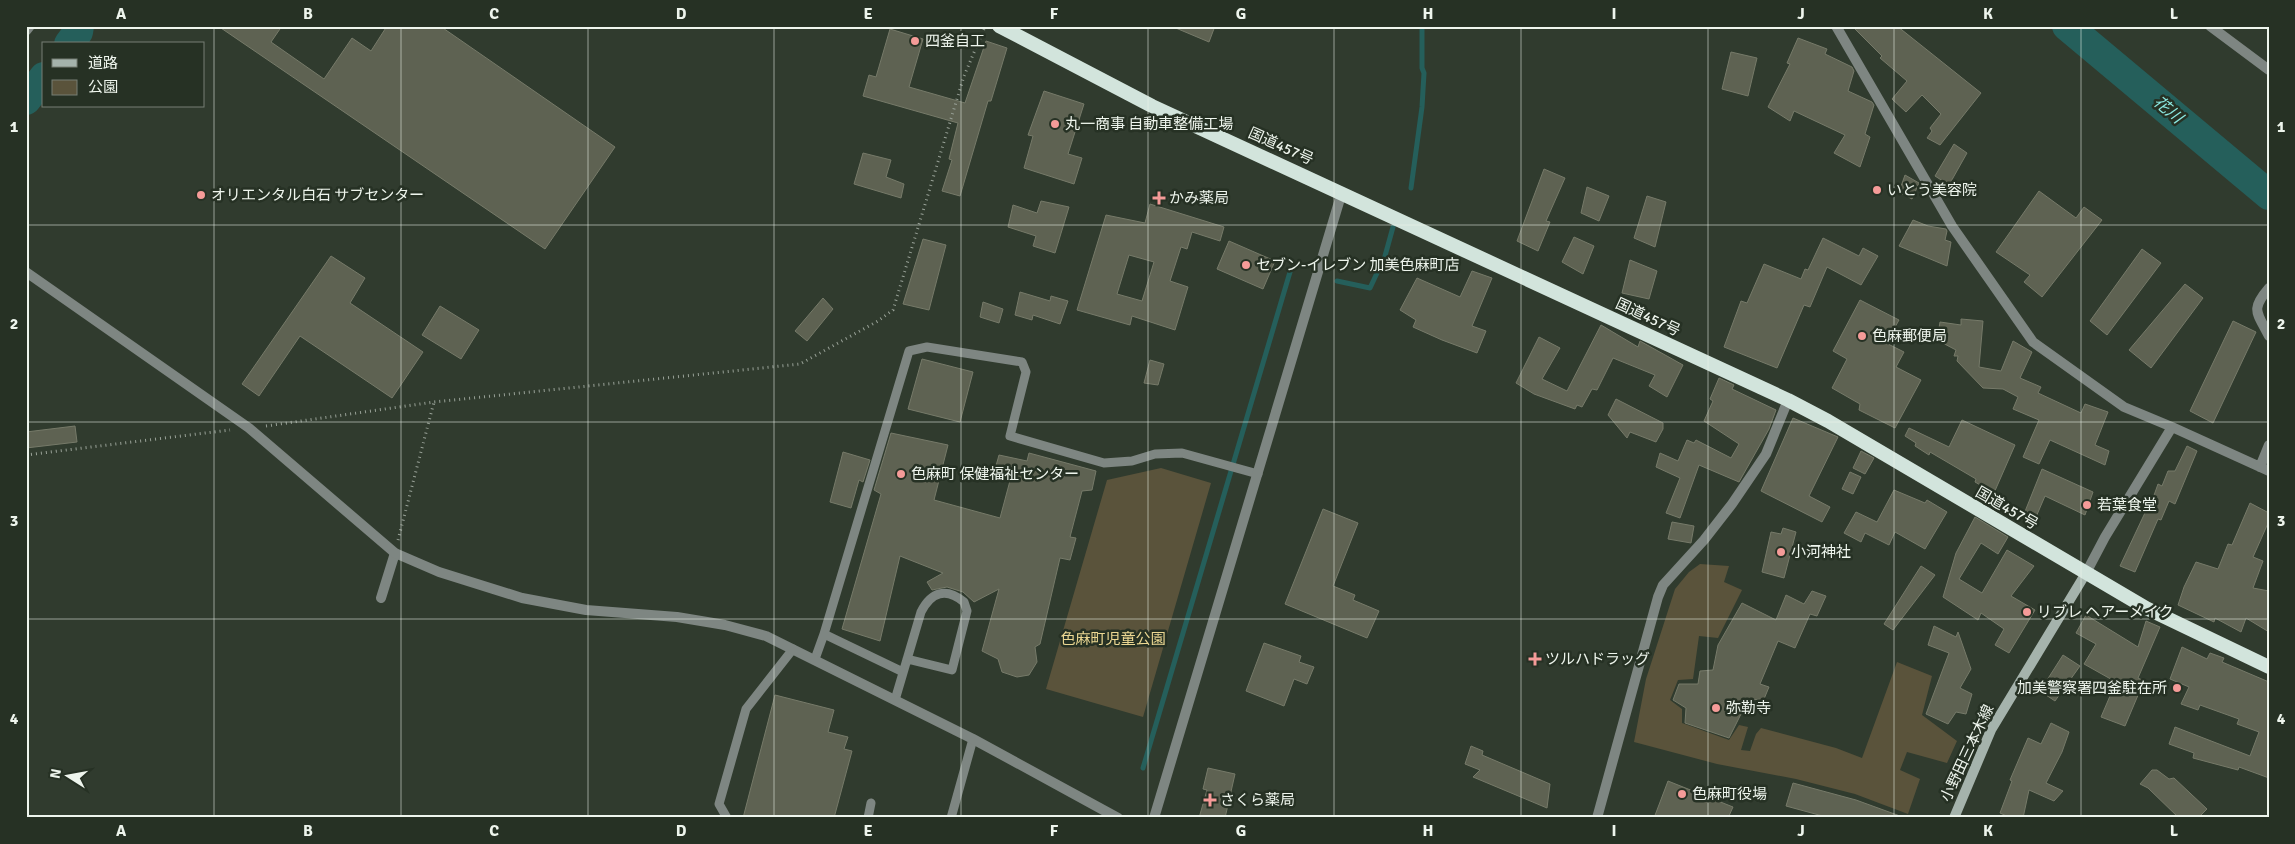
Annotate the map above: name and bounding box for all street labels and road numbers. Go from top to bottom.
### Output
street label: 国道457号 [1246,124,1316,168]
street label: 国道457号 [1613,294,1683,340]
street label: 国道457号 [1972,483,2042,533]
street label: 小野田三本木線 [1937,702,1997,804]

